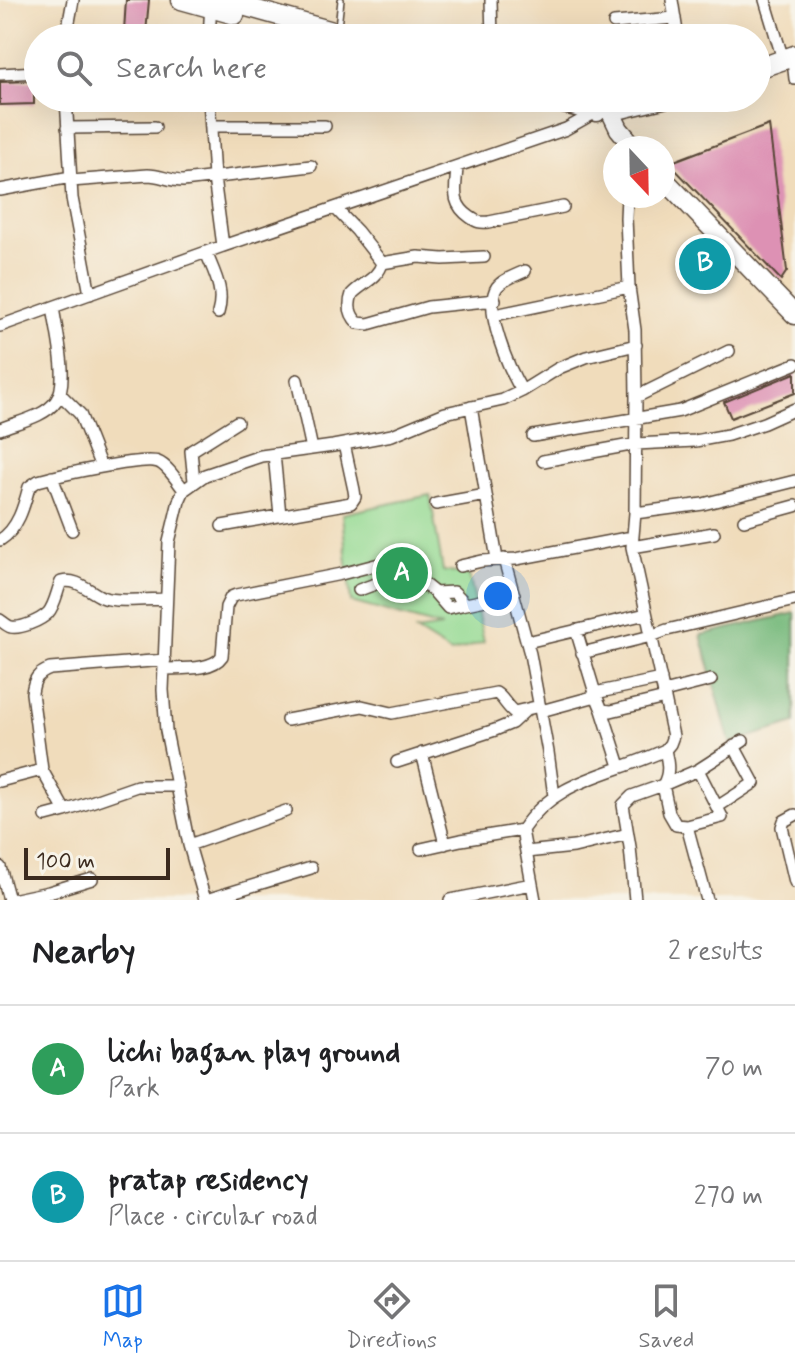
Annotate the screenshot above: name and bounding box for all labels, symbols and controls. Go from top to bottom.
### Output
search box [24,24,771,112]
icon: search [52,46,96,90]
text: Search here [116,49,267,88]
north arrow [603,136,675,208]
pin: B [679,234,731,294]
pin: A [376,543,428,603]
your location [478,576,518,616]
scale bar [24,844,170,880]
text: 100 m [36,848,95,876]
text: Nearby [32,930,136,975]
text: 2 results [668,935,763,969]
text: lichi bagan play ground [108,1033,400,1072]
text: A [49,1052,67,1086]
text: 70 m [705,1052,763,1086]
text: Park [108,1072,160,1106]
text: pratap residency [108,1161,309,1200]
text: B [50,1180,66,1214]
text: 270 m [694,1180,763,1214]
text: Place · circular road [108,1200,318,1234]
tab: Map [101,1279,145,1355]
tab: Directions [346,1279,437,1355]
tab: Saved [639,1279,694,1355]

